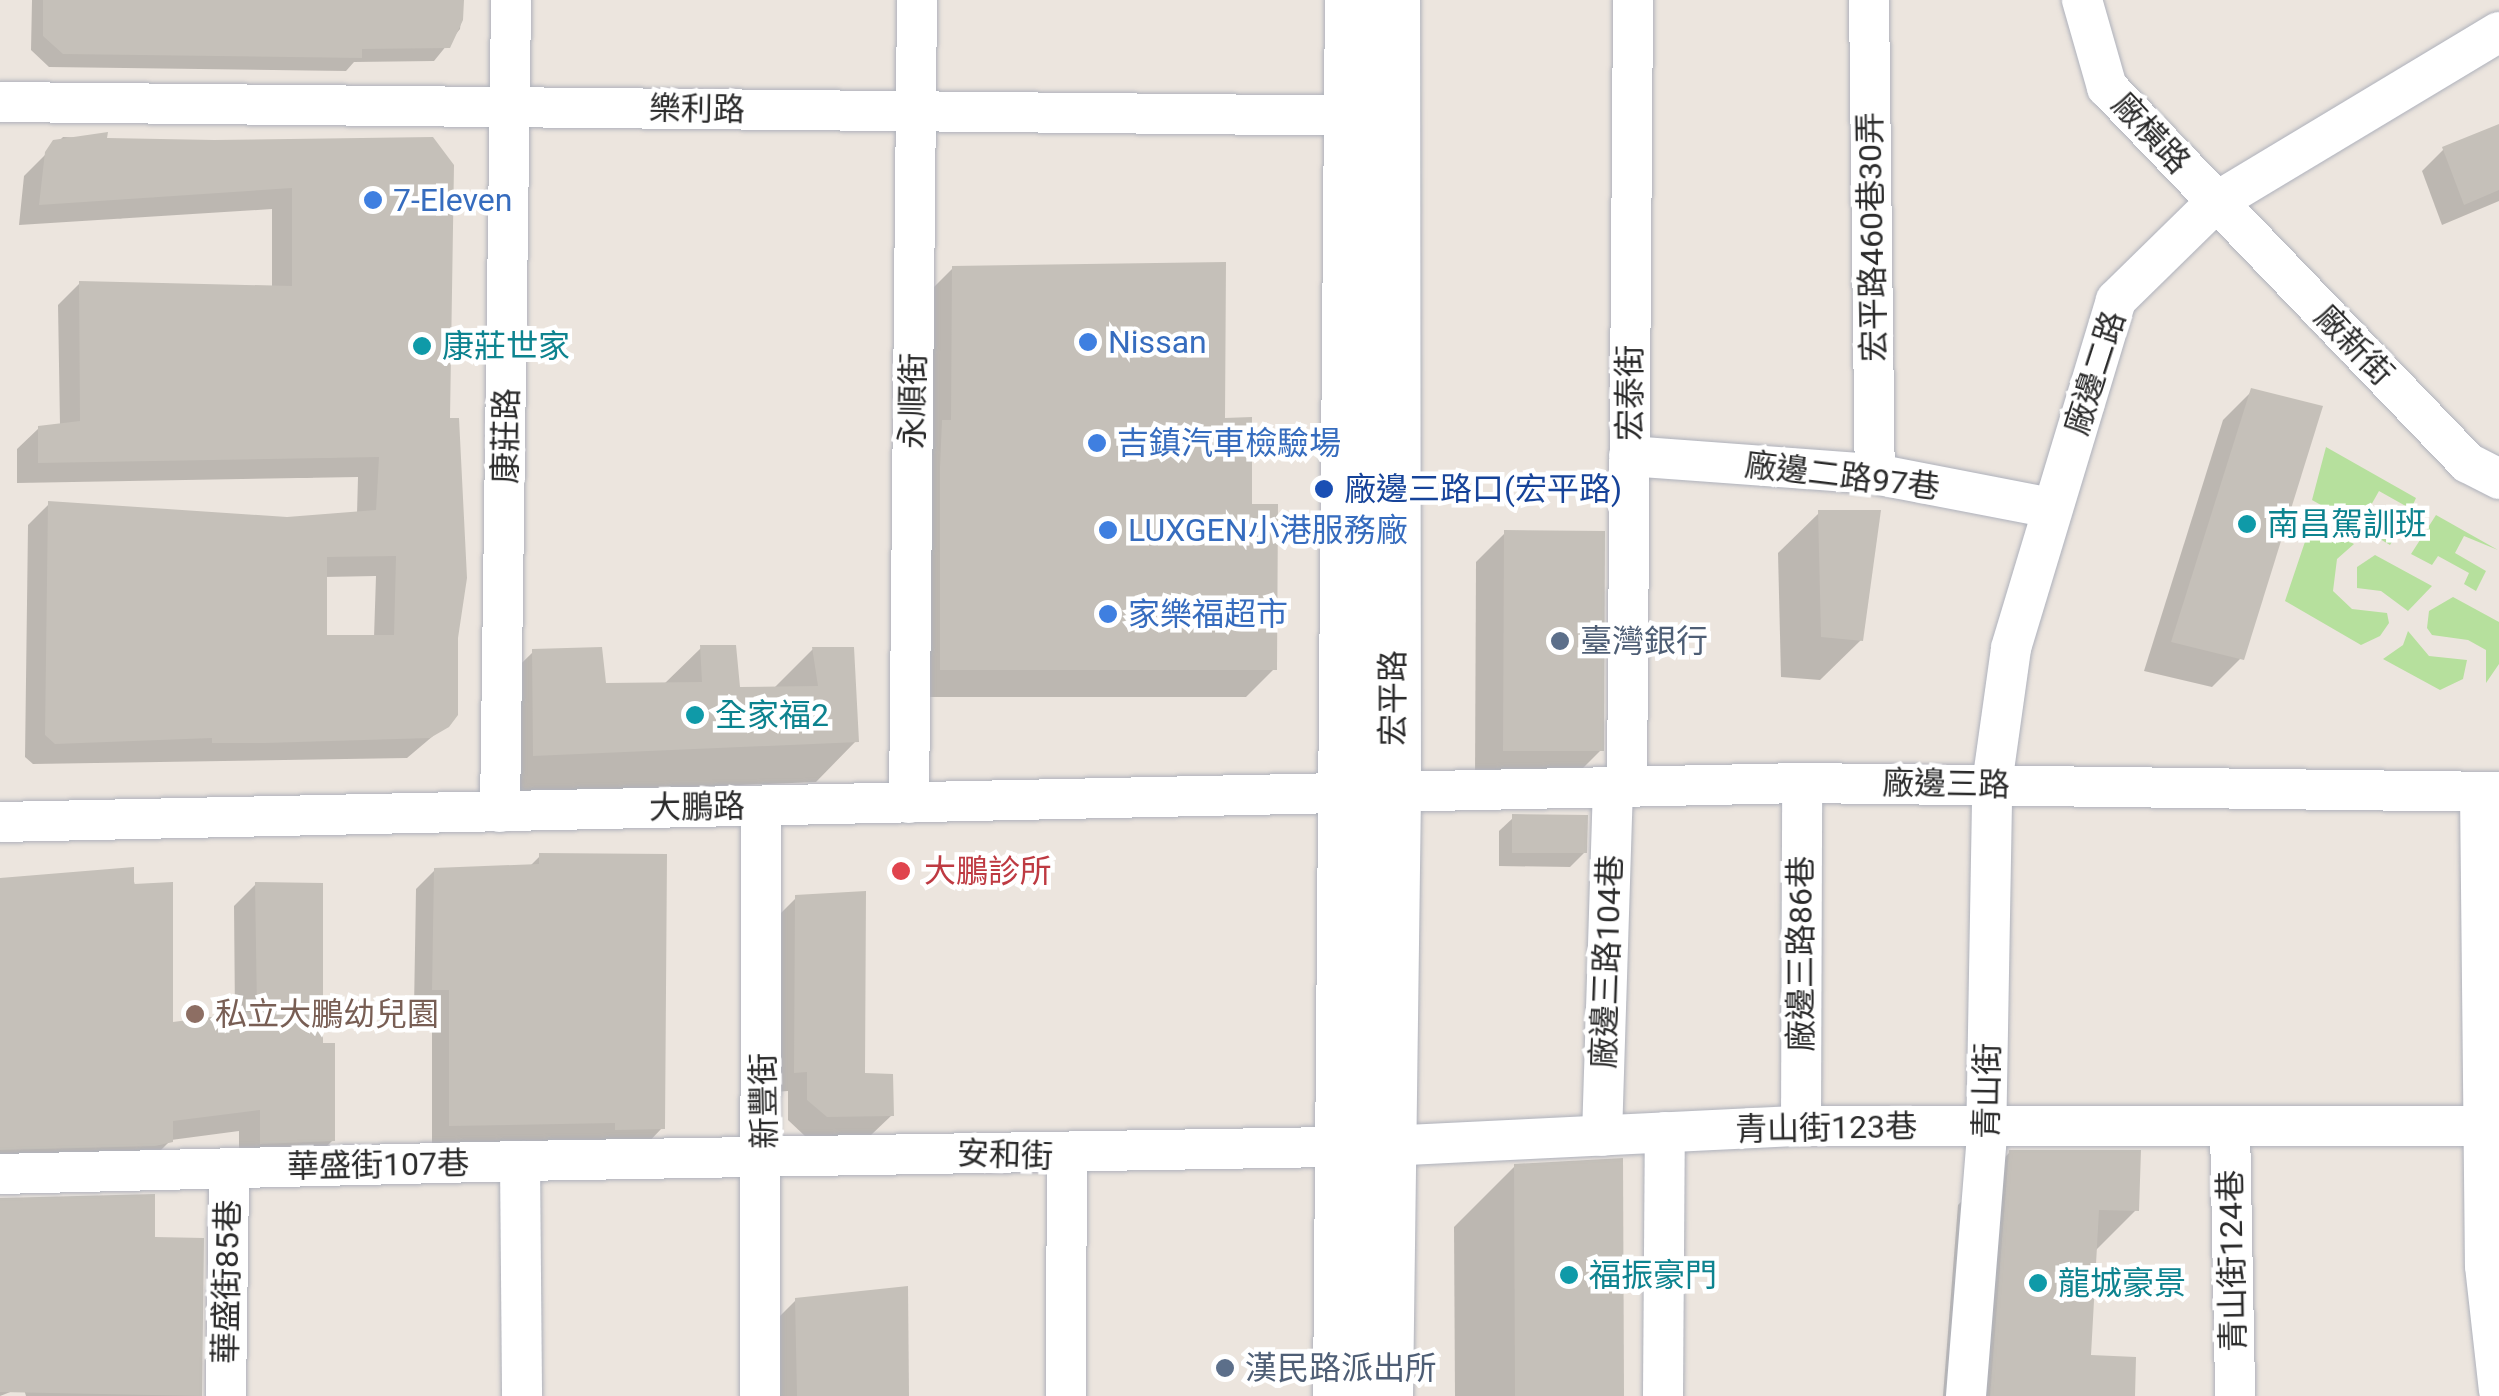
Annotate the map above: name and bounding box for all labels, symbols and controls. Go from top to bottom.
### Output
street label: 廠橫路 [2104,85,2198,181]
street label: 樂利路 [649,89,745,129]
street label: 宏平路460巷30弄 [1851,112,1893,362]
place label: 7-Eleven [393,181,512,219]
marker: 7-Eleven [362,189,384,211]
street label: 廠新街 [2307,297,2401,393]
street label: 廠邊二路 [2057,306,2133,440]
place label: Nissan [1108,323,1207,361]
place label: 康莊世家 [442,327,570,365]
marker: Nissan [1077,331,1099,353]
marker: 康莊世家 [411,335,433,357]
street label: 宏泰街 [1611,345,1649,441]
street label: 永順街 [893,353,933,449]
street label: 康莊路 [486,388,526,484]
place label: 吉鎮汽車檢驗場 [1117,424,1341,462]
marker: 吉鎮汽車檢驗場 [1086,432,1108,454]
street label: 廠邊二路97巷 [1742,445,1942,507]
place label: 廠邊三路口(宏平路) [1344,470,1622,508]
marker: 廠邊三路口(宏平路) [1313,478,1335,500]
place label: 南昌駕訓班 [2267,505,2427,543]
place label: LUXGEN小港服務廠 [1128,511,1408,549]
marker: 南昌駕訓班 [2236,513,2258,535]
marker: LUXGEN小港服務廠 [1097,519,1119,541]
place label: 家樂福超市 [1128,595,1288,633]
marker: 家樂福超市 [1097,603,1119,625]
place label: 臺灣銀行 [1580,622,1708,660]
marker: 臺灣銀行 [1549,630,1571,652]
street label: 宏平路 [1374,650,1412,746]
place label: 全家福2 [715,696,829,734]
marker: 全家福2 [684,704,706,726]
street label: 廠邊三路 [1882,764,2010,804]
street label: 大鵬路 [649,787,745,827]
place label: 大鵬診所 [924,852,1052,890]
street label: 廠邊三路104巷 [1584,854,1630,1070]
street label: 廠邊三路86巷 [1782,856,1820,1052]
marker: 大鵬診所 [888,858,914,884]
place label: 私立大鵬幼兒園 [215,995,439,1033]
marker: 私立大鵬幼兒園 [184,1003,206,1025]
street label: 青山街 [1967,1043,2007,1139]
street label: 新豐街 [744,1053,784,1149]
street label: 青山街123巷 [1735,1107,1917,1149]
street label: 安和街 [956,1134,1054,1176]
street label: 華盛街107巷 [287,1144,469,1186]
street label: 青山街124巷 [2211,1170,2253,1352]
street label: 華盛街85巷 [206,1200,248,1364]
place label: 福振豪門 [1589,1256,1717,1294]
marker: 福振豪門 [1558,1264,1580,1286]
place label: 龍城豪景 [2058,1264,2186,1302]
marker: 龍城豪景 [2027,1272,2049,1294]
place label: 漢民路派出所 [1245,1349,1437,1387]
marker: 漢民路派出所 [1214,1357,1236,1379]

